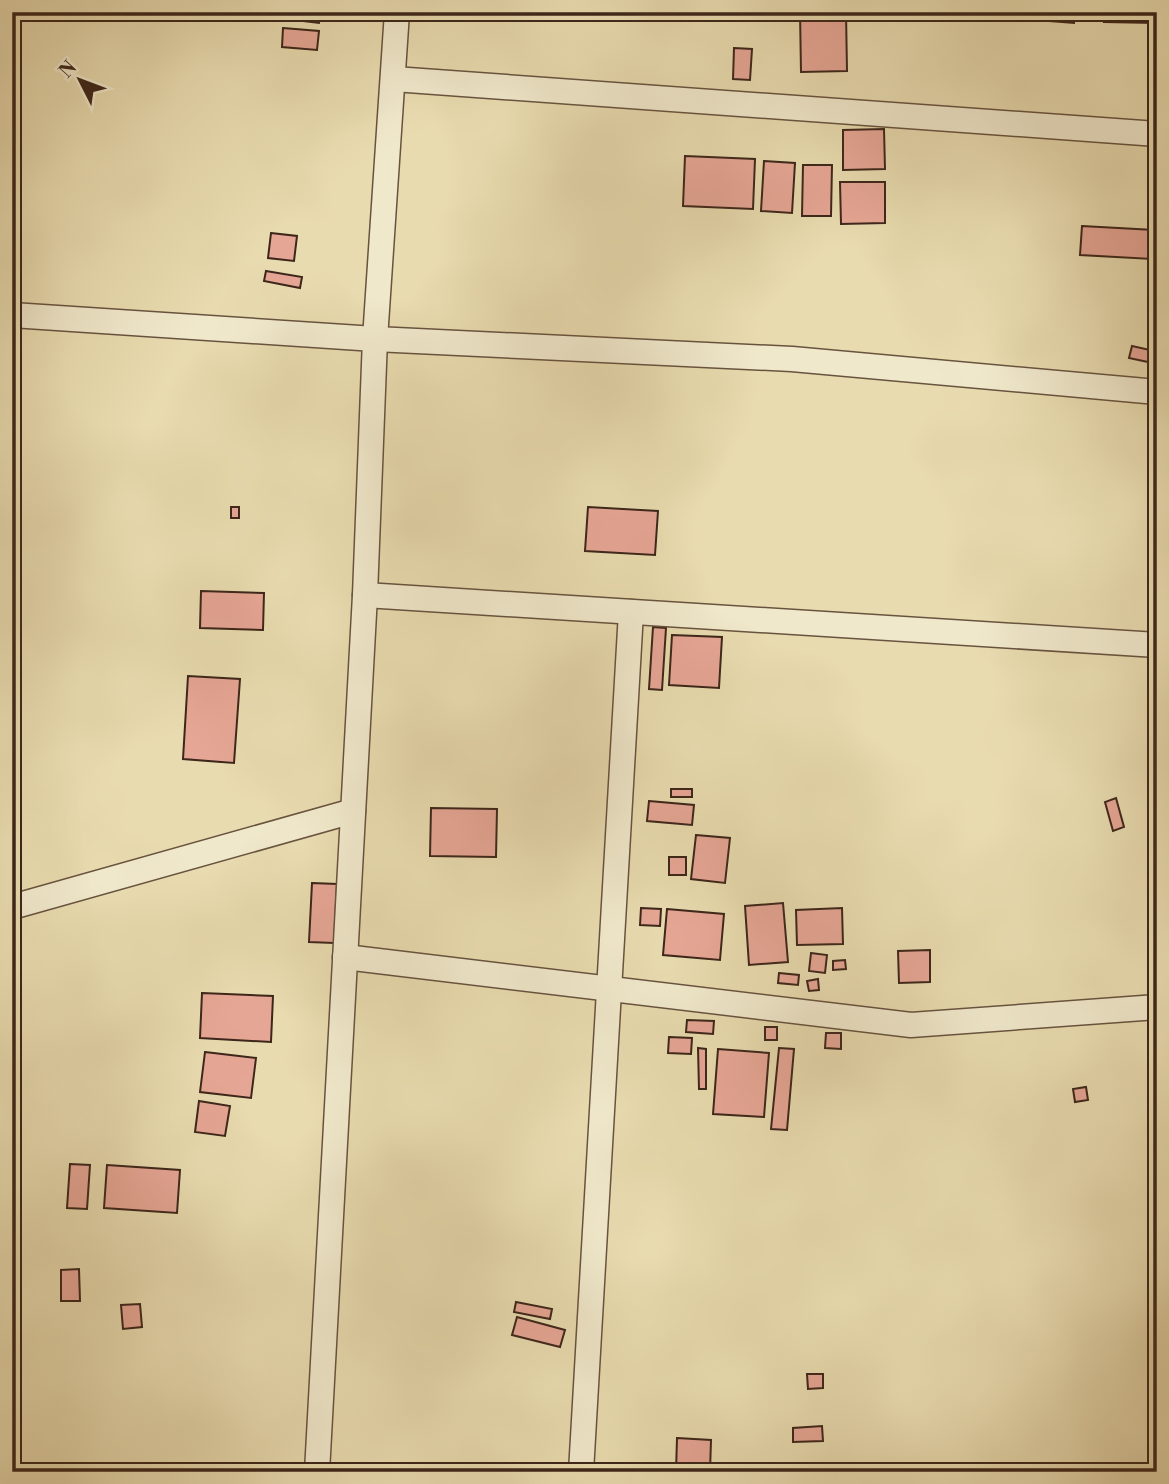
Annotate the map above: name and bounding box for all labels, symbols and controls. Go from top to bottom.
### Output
north arrow [46,46,116,116]
text: N [54,56,82,83]

